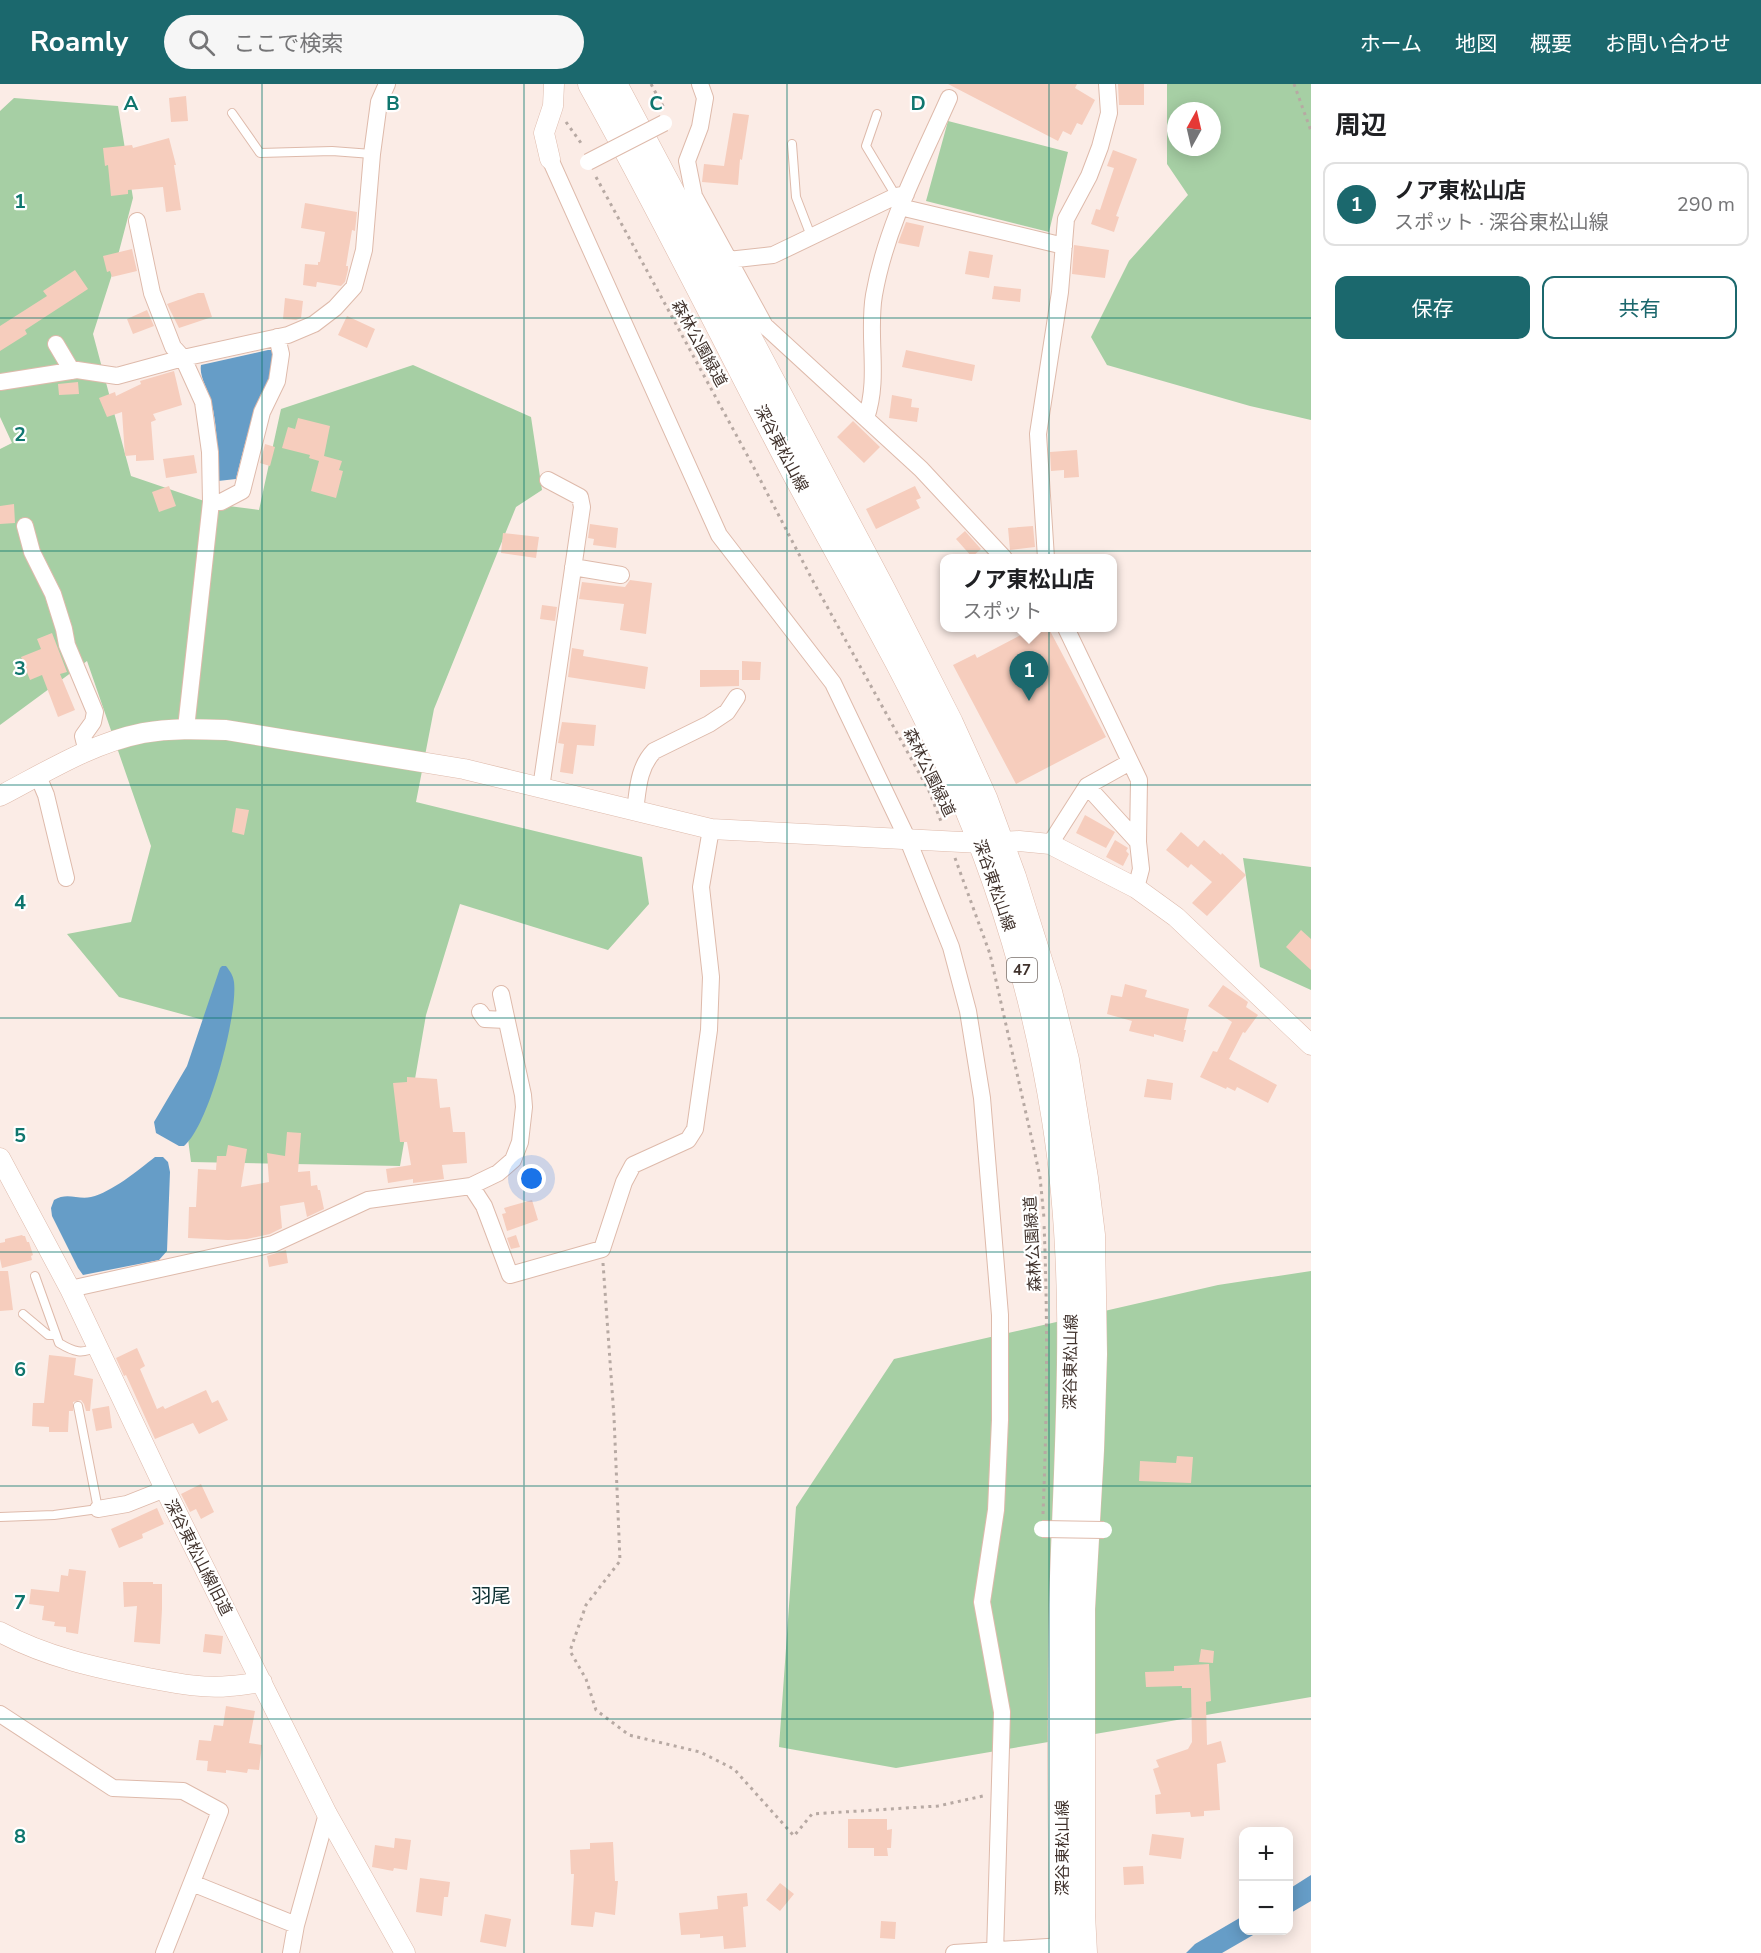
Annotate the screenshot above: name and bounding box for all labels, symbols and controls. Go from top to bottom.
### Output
search box [164,15,584,69]
text: Roamly [30,23,128,61]
icon: search [185,26,218,59]
text: ここで検索 [233,29,343,59]
text: ホーム [1360,30,1422,58]
text: 地図 [1455,30,1497,58]
text: 概要 [1530,30,1572,58]
text: お問い合わせ [1605,30,1731,58]
text: A [124,90,139,117]
text: B [386,90,400,117]
text: C [649,90,663,117]
text: D [910,90,926,117]
north arrow [1167,102,1221,156]
text: 周辺 [1335,108,1387,143]
text: ノア東松山店 [1394,176,1526,206]
text: 1 [14,188,26,215]
text: 1 [1351,191,1363,218]
text: 290 m [1677,191,1735,218]
text: スポット · 深谷東松山線 [1394,209,1609,236]
button: 保存 [1335,276,1530,339]
button: 共有 [1542,276,1737,339]
street label: 森林公園緑道 [666,296,732,391]
street label: 深谷東松山線 [749,401,813,496]
text: 2 [14,421,26,448]
popup [940,554,1117,632]
text: ノア東松山店 [962,565,1095,595]
text: スポット [962,598,1042,625]
pin: 1 [1010,652,1048,701]
text: 3 [14,655,26,682]
street label: 森林公園緑道 [898,724,960,820]
street label: 深谷東松山線 [968,836,1020,934]
text: 4 [14,889,26,916]
road number: 47 [1007,958,1037,982]
text: 5 [14,1122,26,1149]
your location [517,1164,546,1193]
street label: 森林公園緑道 [1020,1195,1046,1292]
street label: 深谷東松山線 [1059,1314,1083,1410]
text: 6 [14,1356,26,1383]
street label: 深谷東松山線旧道 [159,1495,237,1619]
district label: 羽尾 [471,1583,511,1610]
text: 7 [14,1589,26,1616]
street label: 深谷東松山線 [1052,1800,1074,1896]
text: 8 [14,1823,26,1850]
map controls [1239,1827,1293,1935]
button: + [1239,1827,1293,1881]
button: − [1239,1881,1293,1935]

